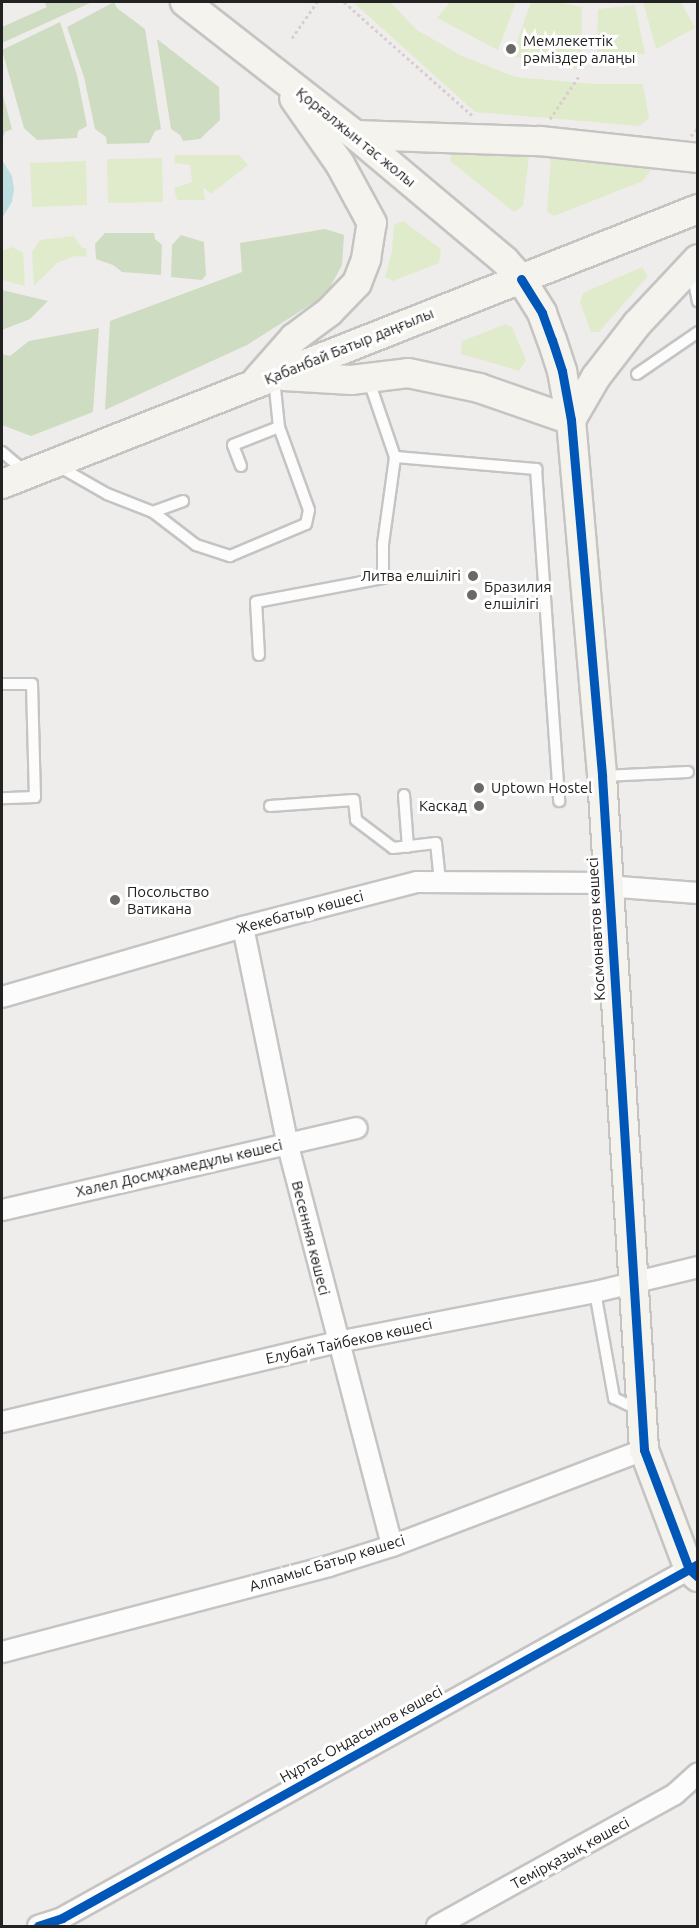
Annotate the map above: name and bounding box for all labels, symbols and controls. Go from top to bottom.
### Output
place label: Мемлекеттік рәміздер алаңы [523,31,635,66]
marker: Мемлекеттік рәміздер алаңы [504,42,518,56]
street label: Қорғалжын тас жолы [293,83,419,191]
street label: Қабанбай Батыр даңғылы [262,304,436,388]
place label: Литва елшілігі [361,567,461,585]
marker: Литва елшілігі [466,569,480,583]
place label: Бразилия елшілігі [484,577,552,612]
marker: Бразилия елшілігі [465,588,479,602]
place label: Uptown Hostel [491,779,592,797]
marker: Uptown Hostel [472,781,486,795]
place label: Каскад [419,797,467,815]
marker: Каскад [472,799,486,813]
street label: Космонавтов көшесі [583,857,609,1001]
place label: Посольство Ватикана [127,882,209,917]
street label: Жекебатыр көшесі [235,886,365,938]
marker: Посольство Ватикана [108,893,122,907]
street label: Халел Досмұхамедұлы көшесі [74,1135,284,1201]
street label: Весенняя көшесі [288,1179,334,1297]
street label: Елубай Тайбеков көшесі [264,1315,434,1367]
street label: Алпамыс Батыр көшесі [247,1531,407,1595]
street label: Нұртас Оңдасынов көшесі [276,1682,446,1786]
street label: Темірқазық көшесі [508,1813,632,1893]

